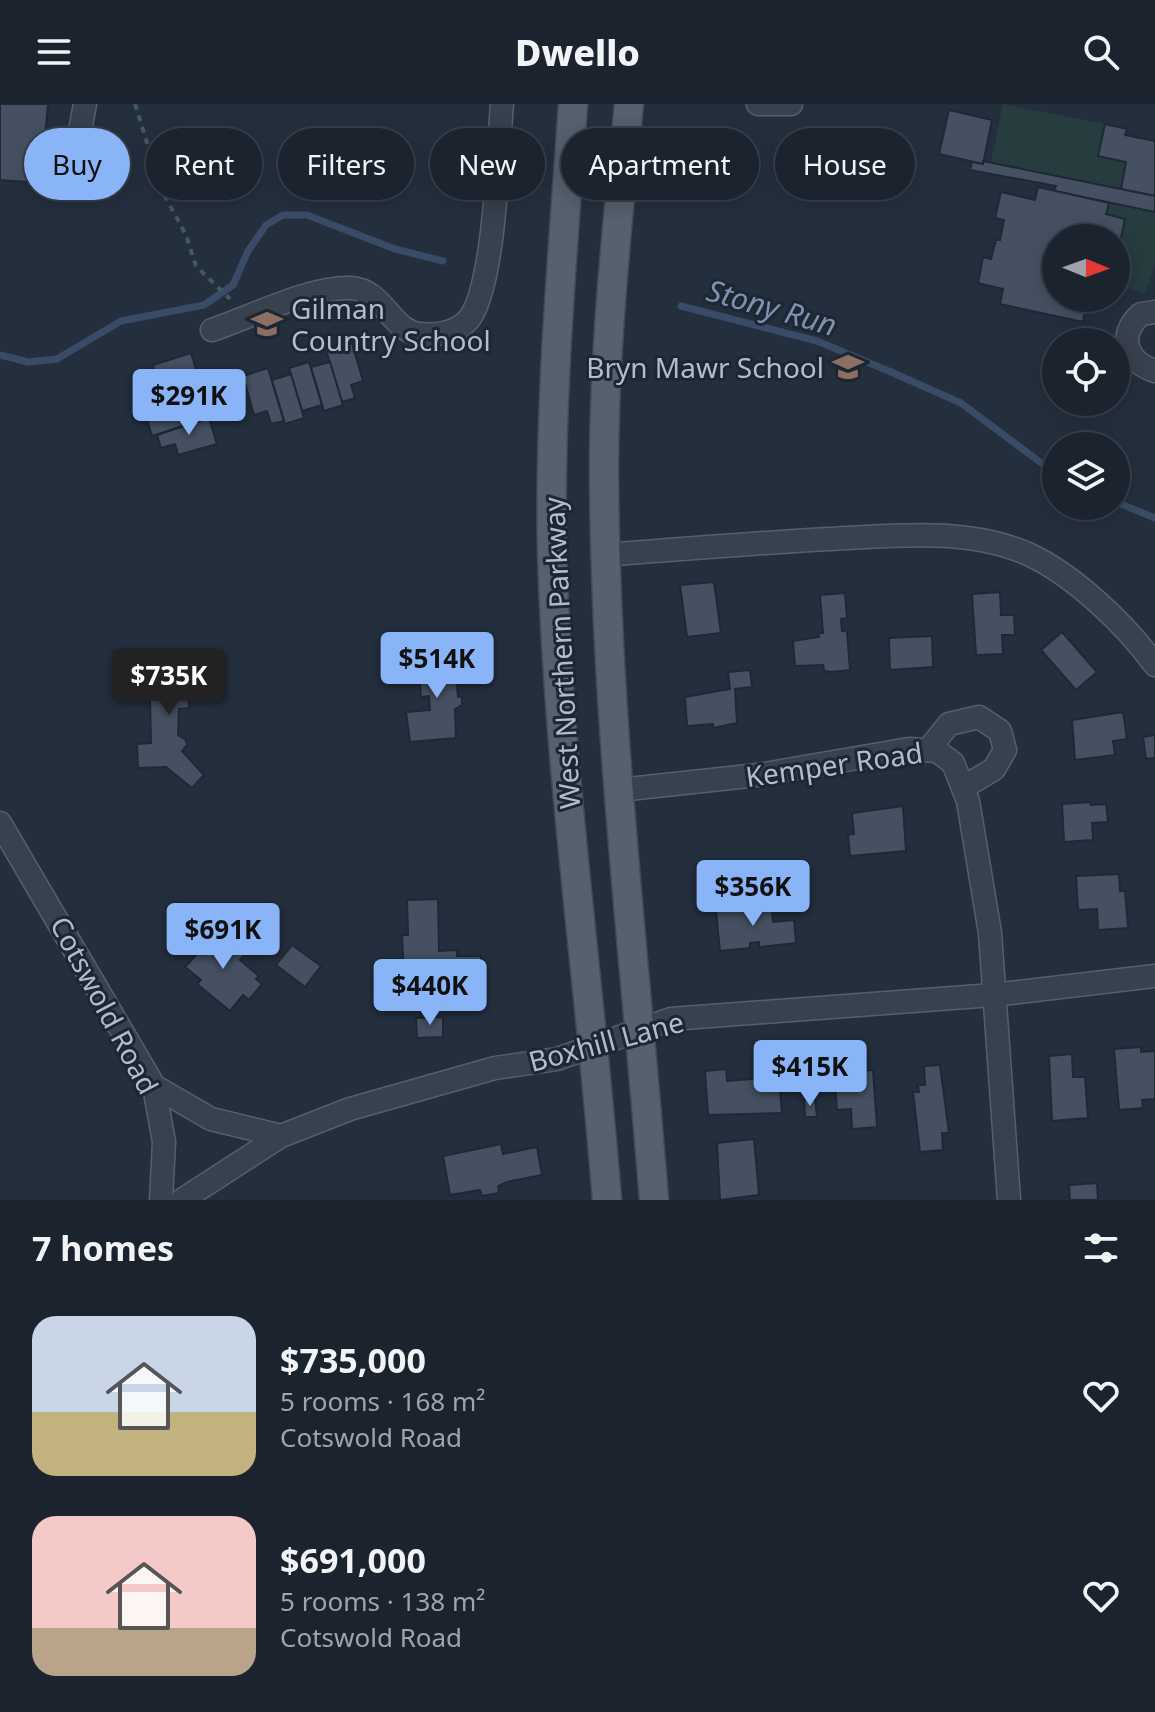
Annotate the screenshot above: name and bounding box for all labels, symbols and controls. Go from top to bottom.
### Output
text: Dwello [515,28,640,77]
icon: menu [32,30,76,74]
icon: search [1079,30,1123,74]
chip: Buy [24,128,130,200]
chip: Rent [146,128,262,200]
chip: Filters [278,128,414,200]
chip: New [430,128,545,200]
chip: Apartment [561,128,759,200]
chip: House [775,128,915,200]
north arrow [1042,224,1130,312]
map controls [1042,224,1130,520]
water label: Stony Run [702,269,842,345]
place label: Gilman Country School [291,289,491,359]
school or university icon: Gilman Country School [250,307,284,341]
button: locate [1042,328,1130,416]
place label: Bryn Mawr School [586,348,824,386]
school or university icon: Bryn Mawr School [831,350,865,384]
pin: $291K [133,369,245,437]
text: $291K [151,377,227,413]
button: layers [1042,432,1130,520]
street label: West Northern Parkway [534,495,588,810]
pin: $514K [381,632,493,700]
text: $514K [399,640,475,676]
pin: $735K [113,649,225,717]
text: $735K [131,657,207,693]
street label: Kemper Road [743,733,925,795]
pin: $356K [697,860,809,928]
text: $356K [715,868,791,904]
pin: $691K [167,903,279,971]
street label: Cotswold Road [42,909,168,1101]
text: $691K [185,911,261,947]
pin: $440K [374,959,486,1027]
text: $440K [392,967,468,1003]
street label: Boxhill Lane [524,1002,688,1080]
pin: $415K [754,1040,866,1108]
text: $415K [772,1048,848,1084]
text: 7 homes [32,1225,174,1271]
icon: filters [1079,1226,1123,1270]
text: $735,000 [280,1337,426,1383]
icon: home [96,1348,192,1444]
icon: heart [1079,1374,1123,1418]
text: 5 rooms · 168 m² [280,1383,485,1419]
text: Cotswold Road [280,1419,462,1455]
text: $691,000 [280,1537,426,1583]
icon: home [96,1548,192,1644]
icon: heart [1079,1574,1123,1618]
text: 5 rooms · 138 m² [280,1583,485,1619]
text: Cotswold Road [280,1619,462,1655]

